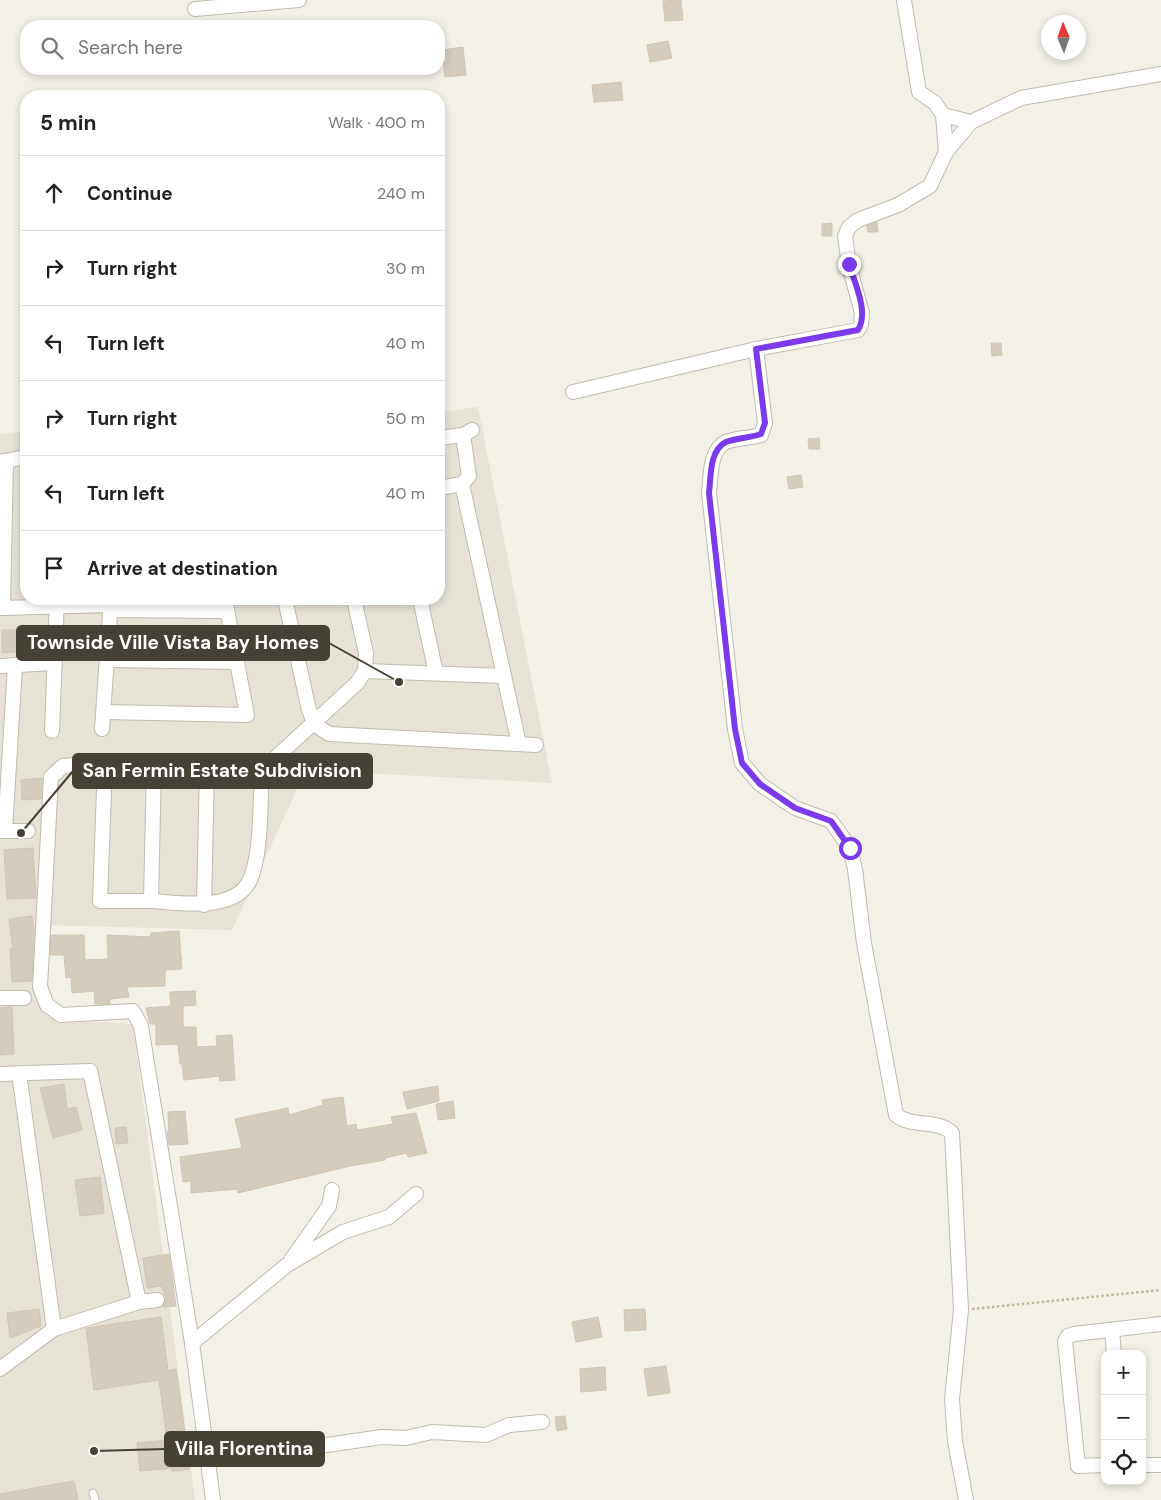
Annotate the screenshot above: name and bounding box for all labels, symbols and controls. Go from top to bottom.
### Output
north arrow [1041,15,1086,60]
search box [20,20,445,75]
icon: search [38,34,66,62]
text: Search here [78,35,183,60]
text: 5 min [40,109,96,137]
text: Walk · 400 m [328,112,425,133]
icon: ahead [40,179,68,207]
text: Continue [87,181,173,206]
text: 240 m [377,183,425,204]
route end [838,253,861,276]
icon: right [40,254,68,282]
text: Turn right [87,256,177,281]
text: 30 m [386,258,425,279]
icon: left [40,329,68,357]
text: Turn left [87,331,165,356]
text: 40 m [386,333,425,354]
icon: right [40,404,68,432]
text: Turn right [87,406,177,431]
text: 50 m [386,408,425,429]
icon: left [40,479,68,507]
text: Turn left [87,481,165,506]
text: 40 m [386,483,425,504]
icon: arrive [40,554,68,582]
text: Arrive at destination [87,556,278,581]
callout: Townside Ville Vista Bay Homes [17,626,329,660]
text: Townside Ville Vista Bay Homes [27,630,319,655]
callout: San Fermin Estate Subdivision [73,754,372,788]
text: San Fermin Estate Subdivision [82,758,362,783]
route start [839,837,862,860]
map controls [1101,1350,1146,1485]
button: + [1101,1350,1146,1395]
button: − [1101,1395,1146,1440]
callout: Villa Florentina [165,1432,324,1466]
text: Villa Florentina [175,1436,313,1461]
button: locate [1101,1440,1146,1485]

